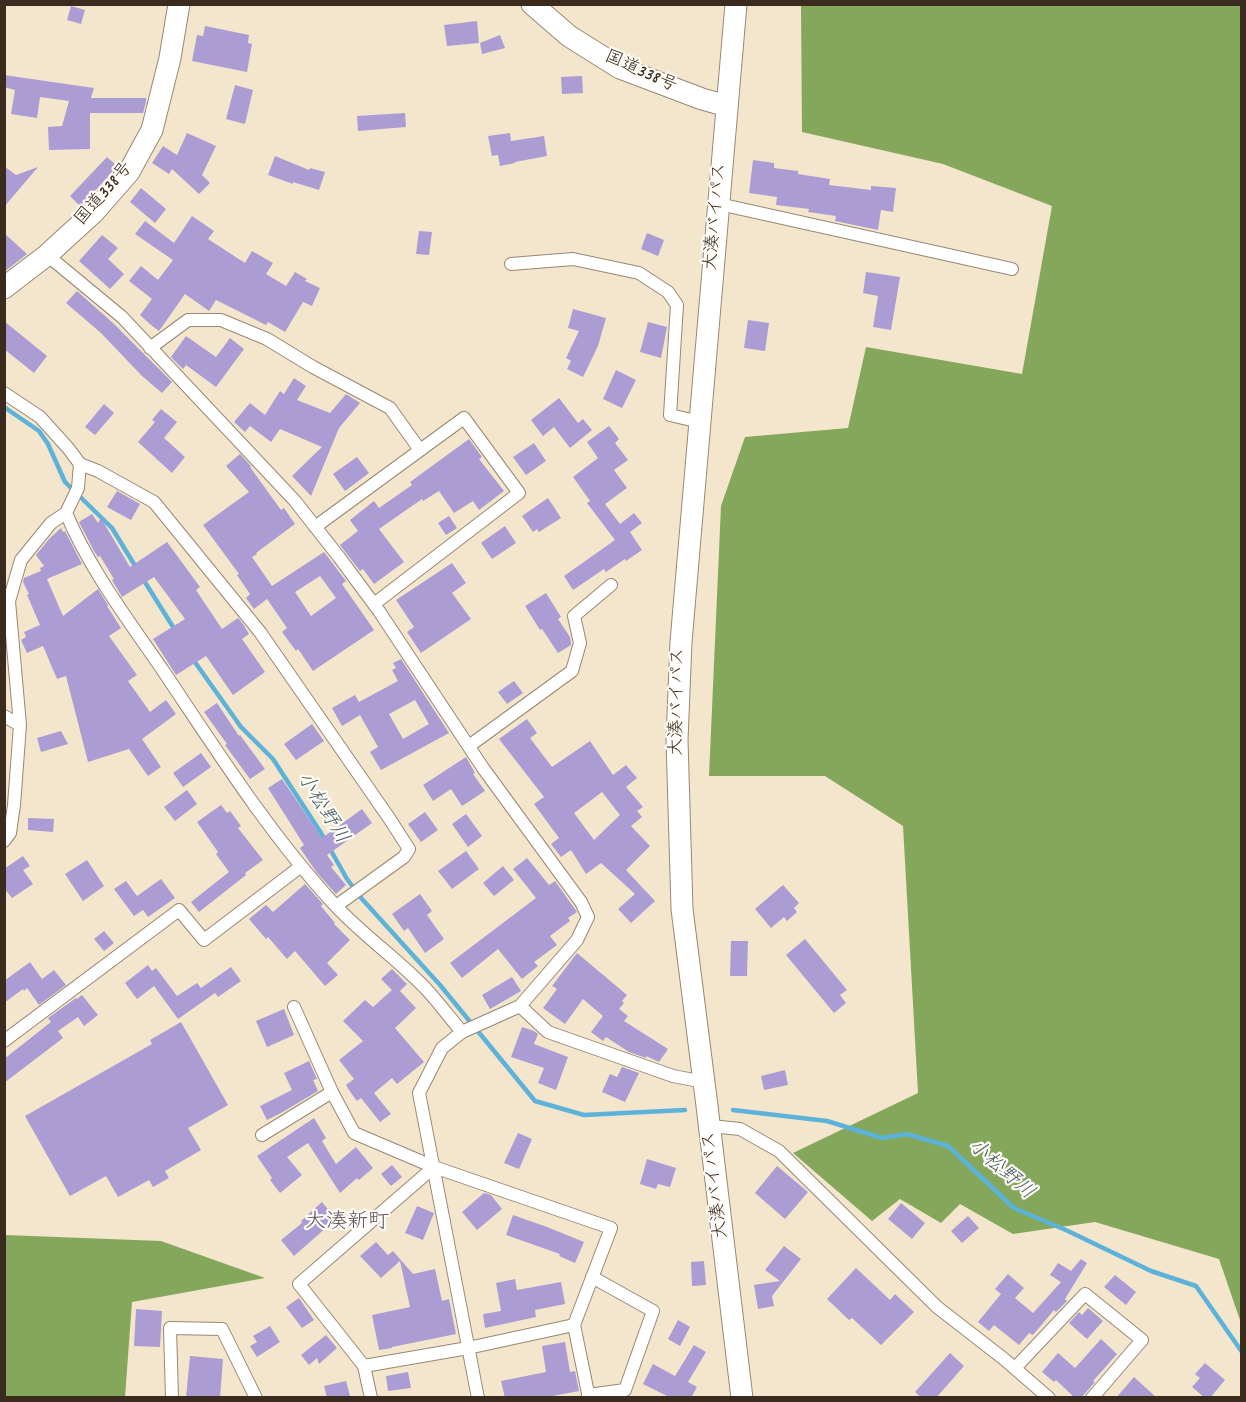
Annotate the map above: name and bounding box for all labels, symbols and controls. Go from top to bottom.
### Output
street label: 国道338号 [600,47,680,99]
street label: 国道338号 [72,159,138,231]
street label: 大湊バイパス [702,162,732,272]
street label: 大湊バイパス [667,648,691,756]
water label: 小松野川 [290,769,352,849]
street label: 大湊バイパス [700,1130,734,1240]
water label: 小松野川 [962,1136,1038,1206]
district label: 大湊新町 [305,1211,389,1237]

